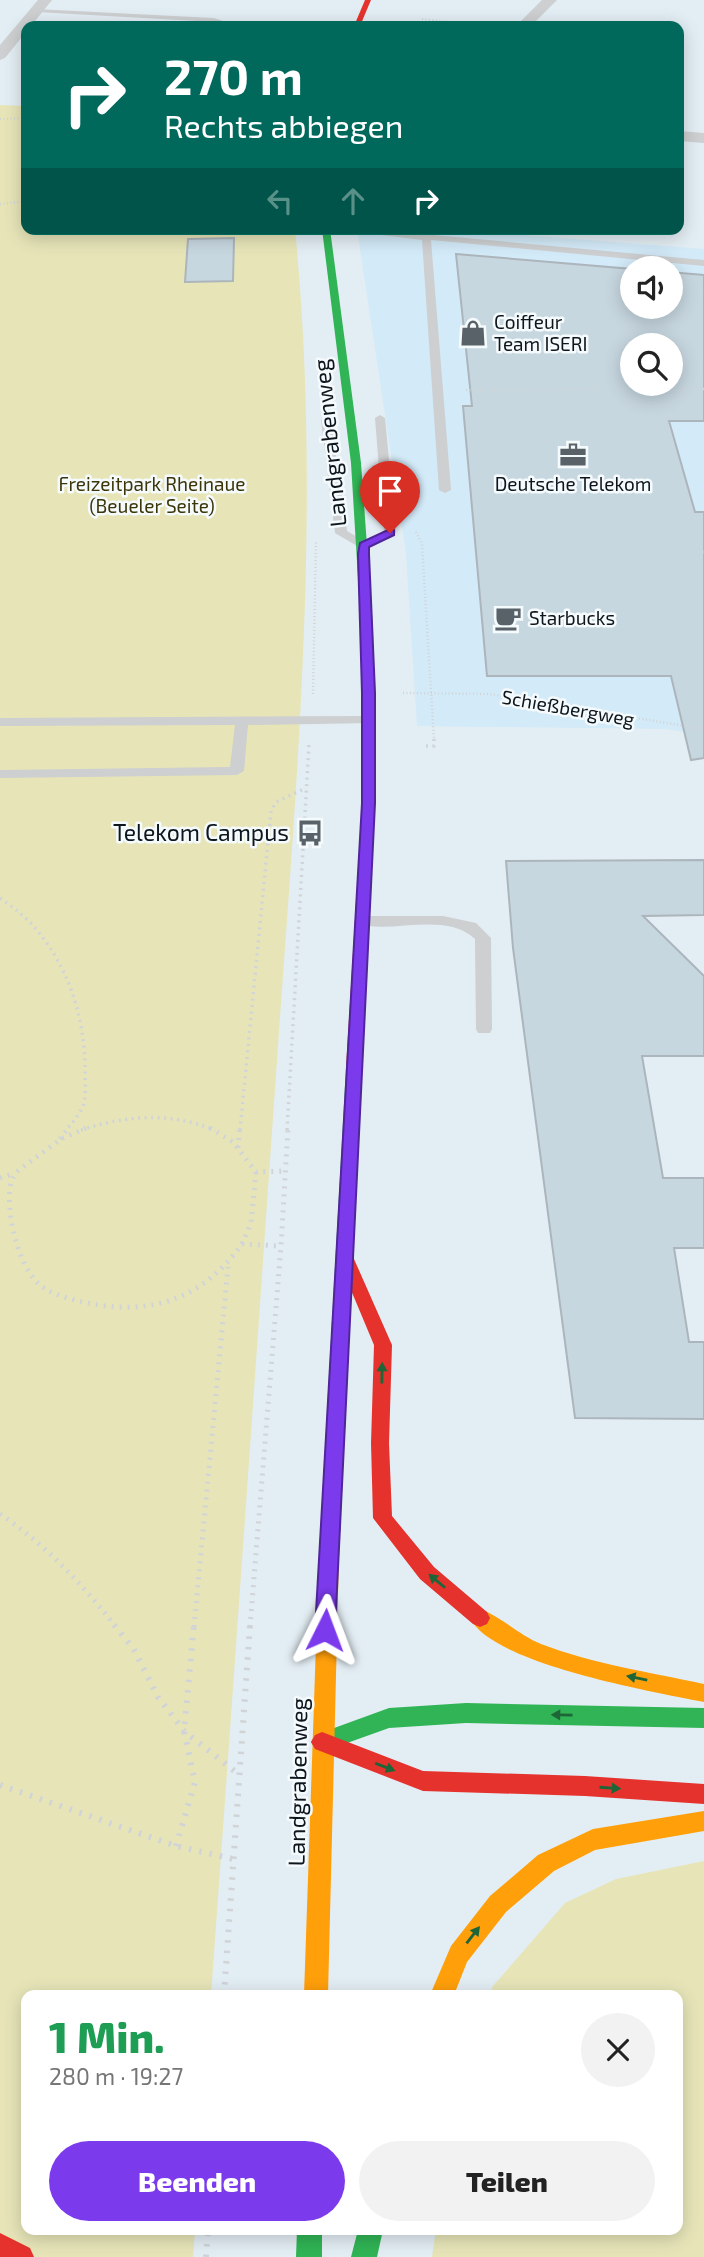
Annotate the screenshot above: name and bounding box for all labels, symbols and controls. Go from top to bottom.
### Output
text: 270 m [164,46,303,105]
icon: right [49,49,140,140]
text: Rechts abbiegen [164,106,403,144]
icon: left [261,182,299,220]
icon: ahead [334,182,372,220]
icon: right [407,182,445,220]
map controls [620,256,683,396]
button: sound [620,256,683,319]
place label: Coiffeur Team ISERI [494,310,587,355]
shop icon: Coiffeur Team ISERI [458,318,488,348]
button: search [620,333,683,396]
street label: Landgrabenweg [306,358,352,528]
office icon: Deutsche Telekom [558,440,588,470]
pin [360,461,420,533]
park label: Freizeitpark Rheinaue (Beueler Seite) [58,472,246,517]
icon: arrive [371,472,409,510]
place label: Deutsche Telekom [495,472,651,495]
cafe icon: Starbucks [493,603,523,633]
place label: Starbucks [529,606,615,629]
street label: Schießbergweg [500,685,637,731]
place label: Telekom Campus [113,818,289,846]
bus stop icon: Telekom Campus [295,818,325,848]
one-way arrow [376,1362,388,1384]
one-way arrow [428,1574,445,1589]
position arrow [288,1593,362,1667]
one-way arrow [626,1673,648,1684]
street label: Landgrabenweg [282,1697,312,1867]
one-way arrow [551,1709,573,1721]
one-way arrow [375,1761,396,1772]
one-way arrow [599,1783,621,1794]
one-way arrow [466,1926,480,1944]
text: 1 Min. [49,2011,165,2061]
button: close [581,2013,655,2087]
text: 280 m · 19:27 [49,2062,183,2090]
button: Beenden [49,2141,345,2221]
button: Teilen [359,2141,655,2221]

